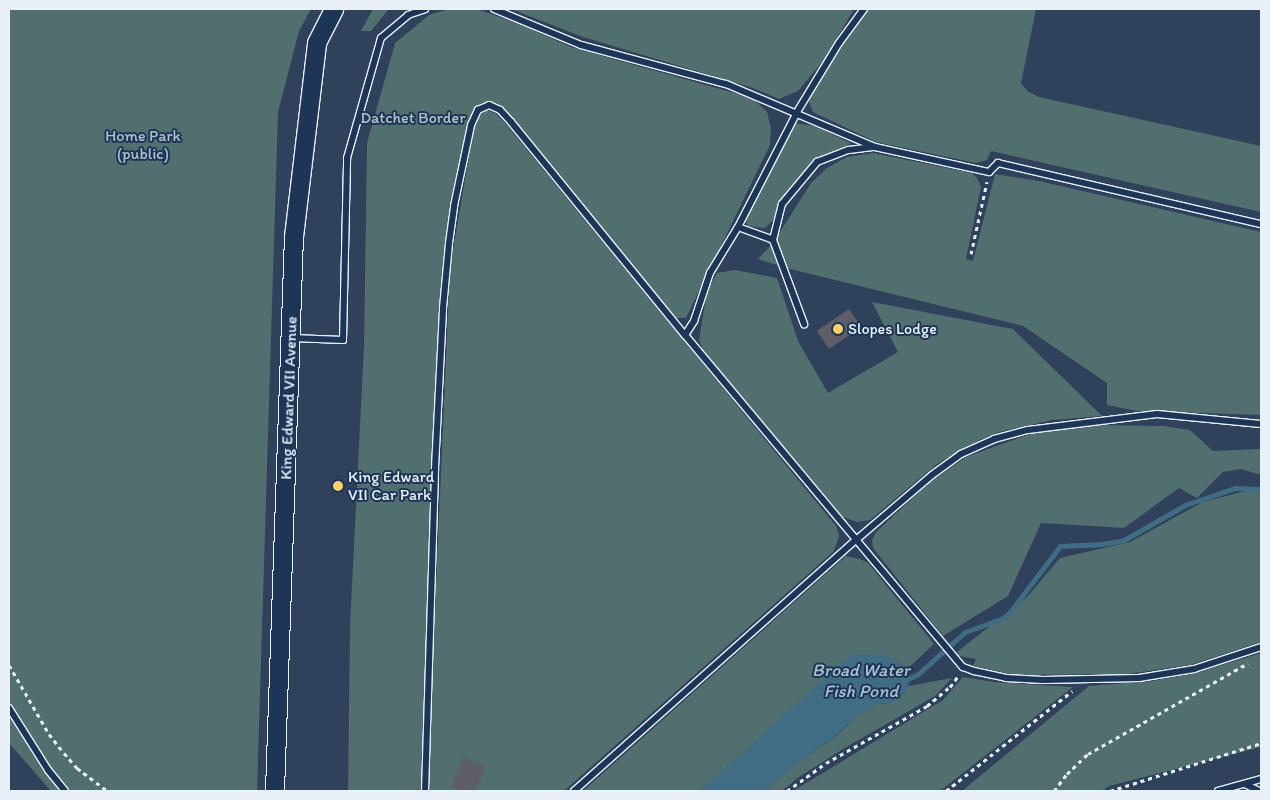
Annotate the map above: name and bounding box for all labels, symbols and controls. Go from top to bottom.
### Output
park label: Datchet Border [360,108,466,128]
park label: Home Park (public) [105,126,181,164]
street label: King Edward VII Avenue [277,316,301,480]
place label: Slopes Lodge [848,319,937,339]
marker: Slopes Lodge [832,323,844,335]
place label: King Edward VII Car Park [348,467,435,505]
marker: King Edward VII Car Park [332,480,344,492]
water label: Broad Water Fish Pond [813,660,909,702]

